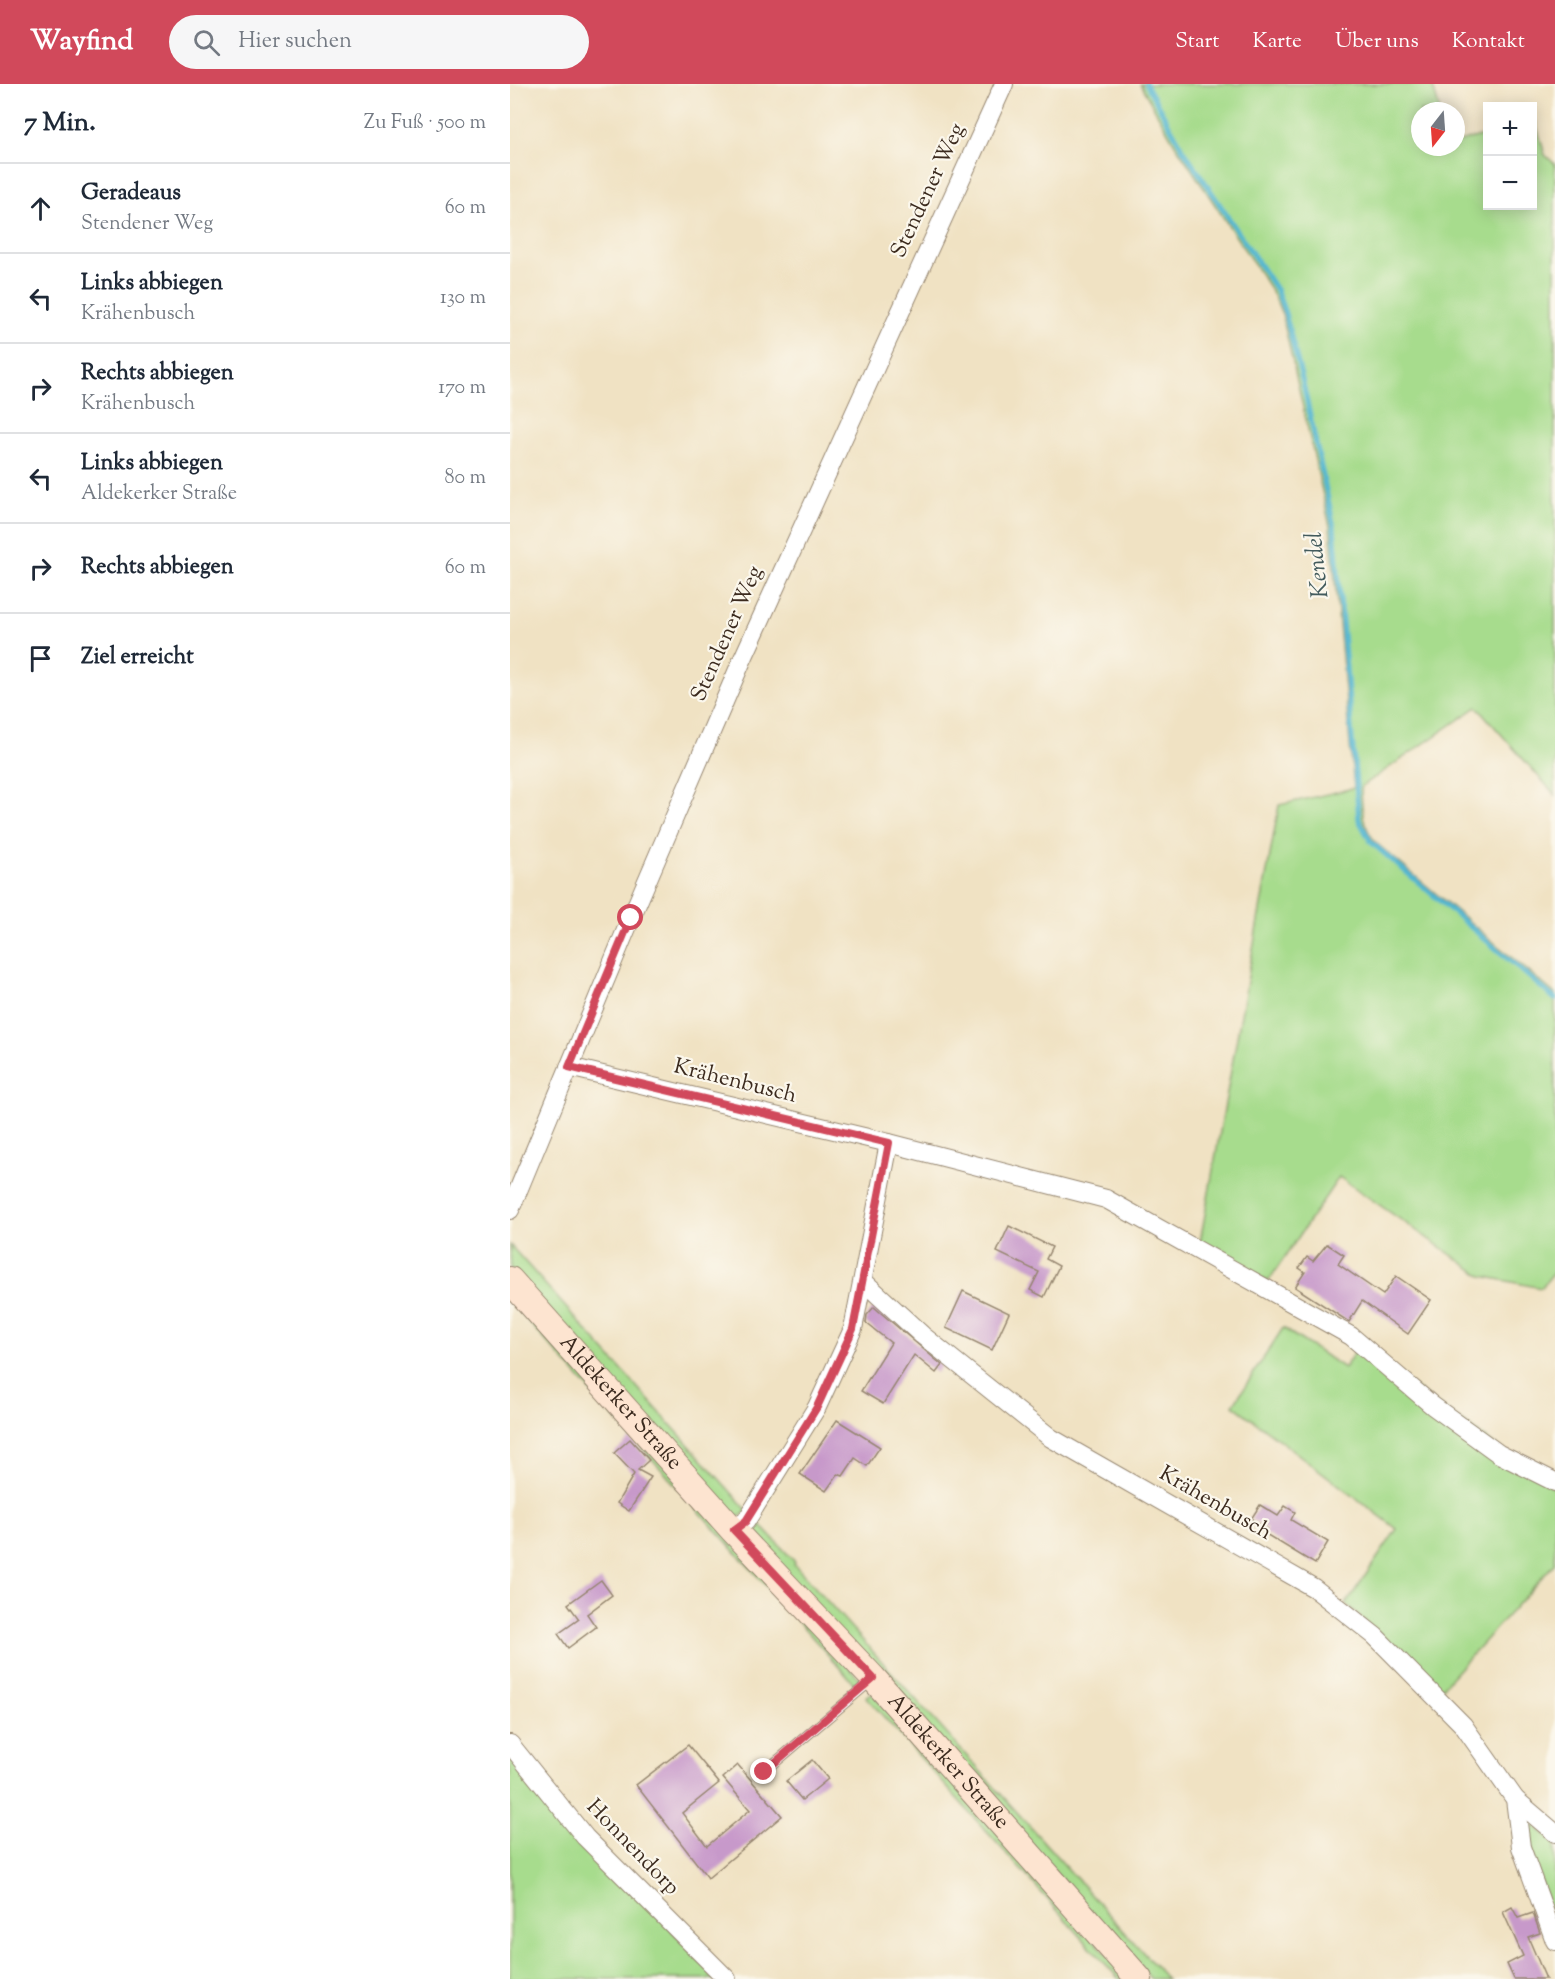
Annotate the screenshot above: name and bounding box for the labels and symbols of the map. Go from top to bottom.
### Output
north arrow [1411,102,1465,156]
street label: Stendener Weg [884,118,974,264]
water label: Kendel [1298,530,1338,600]
street label: Stendener Weg [684,561,772,707]
route start [617,904,643,930]
street label: Krähenbusch [670,1051,800,1113]
street label: Aldekerker Straße [551,1328,689,1478]
street label: Krähenbusch [1153,1459,1278,1549]
street label: Aldekerker Straße [878,1687,1016,1837]
route end [750,1758,776,1784]
street label: Honnendorp [578,1793,686,1903]

